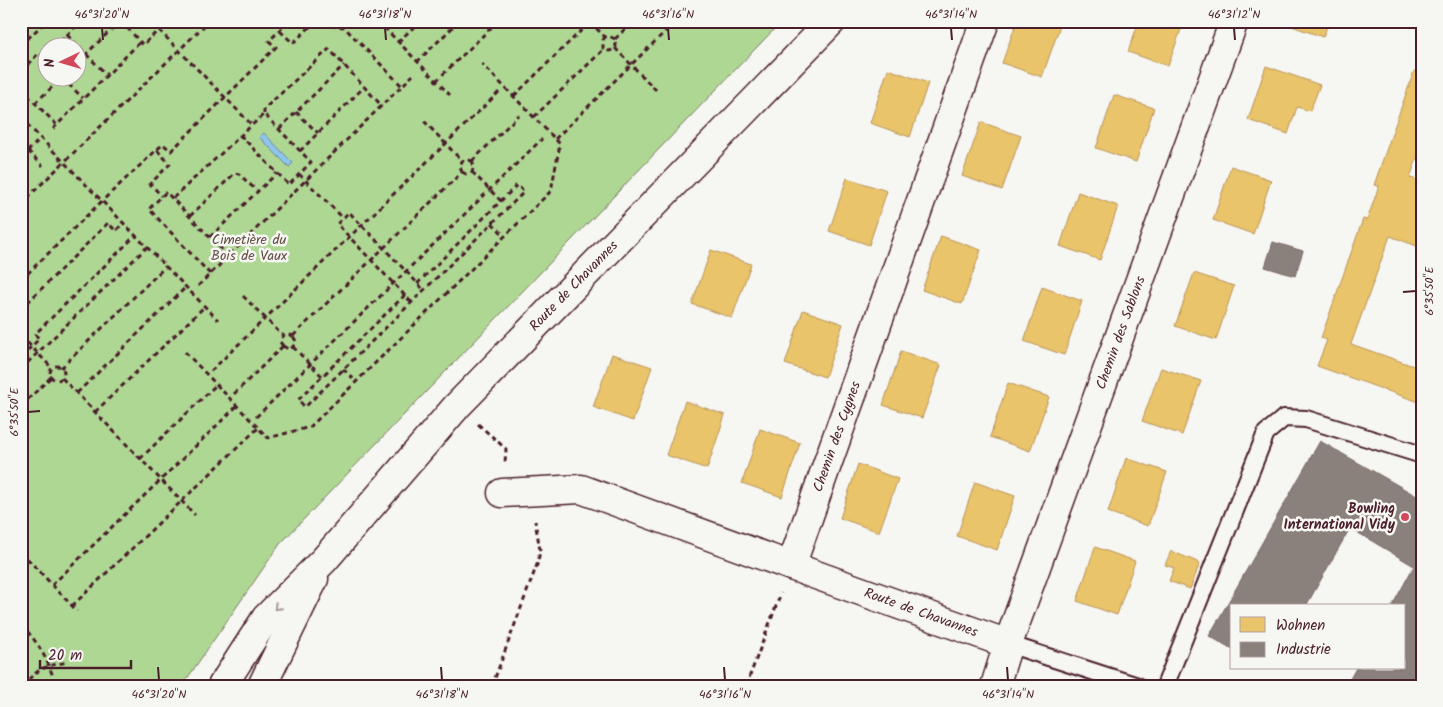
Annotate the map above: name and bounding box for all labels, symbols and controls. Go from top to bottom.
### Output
text: 46°31'20"N [75,5,129,24]
text: 46°31'18"N [359,5,411,24]
text: 46°31'16"N [642,5,694,24]
text: 46°31'14"N [925,5,977,24]
text: 46°31'12"N [1208,5,1260,24]
north arrow [38,38,88,88]
text: N [39,58,61,68]
park label: Cimetière du Bois de Vaux [211,229,288,267]
street label: Route de Chavannes [524,235,624,337]
text: 6°35'50"E [1420,265,1439,316]
street label: Chemin des Sablons [1090,273,1152,393]
street label: Chemin des Cygnes [807,378,867,495]
text: 6°35'50"E [5,386,24,437]
place label: Bowling International Vidy [1284,498,1396,536]
marker: Bowling International Vidy [1399,511,1411,523]
street label: Route de Chavannes [861,582,981,643]
one-way arrow [274,601,283,610]
legend [1230,604,1406,670]
text: Wohnen [1276,614,1325,638]
scale bar [40,637,131,669]
text: Industrie [1276,638,1331,662]
text: 20 m [48,644,82,668]
text: 46°31'20"N [132,685,186,704]
text: 46°31'18"N [416,685,468,704]
text: 46°31'16"N [699,685,751,704]
text: 46°31'14"N [982,685,1034,704]

